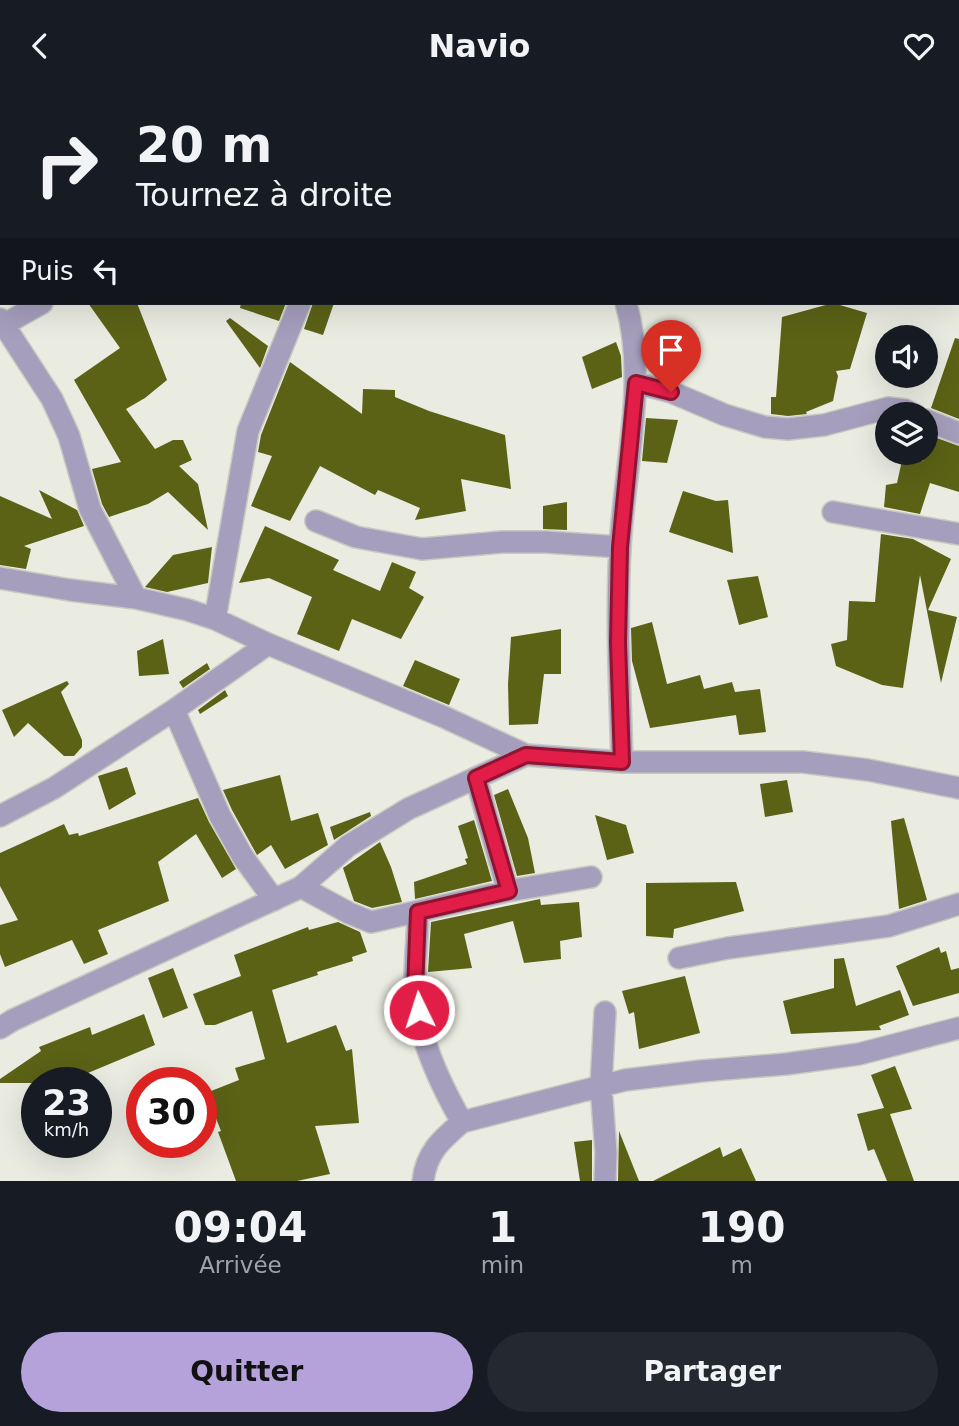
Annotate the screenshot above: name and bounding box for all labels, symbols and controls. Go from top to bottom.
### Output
icon: back [21,27,59,65]
text: Navio [428,27,531,65]
icon: heart [900,27,938,65]
text: 20 m [136,117,272,174]
icon: right [21,119,112,210]
text: Tournez à droite [136,176,393,214]
icon: left [87,252,125,290]
text: Puis [21,256,73,286]
pin [641,320,701,392]
map controls [875,325,938,465]
button: sound [875,325,938,388]
icon: arrive [652,331,690,369]
button: layers [875,402,938,465]
position arrow [382,973,456,1047]
speed limit sign: 30 [126,1067,217,1158]
text: 23 [42,1083,91,1123]
text: km/h [44,1119,89,1140]
text: 09:04 [174,1203,307,1252]
text: 1 [488,1203,517,1252]
text: 190 [698,1203,785,1252]
text: Arrivée [199,1252,282,1278]
text: min [481,1252,524,1278]
text: m [730,1252,753,1278]
button: Quitter [21,1332,473,1412]
button: Partager [487,1332,938,1412]

